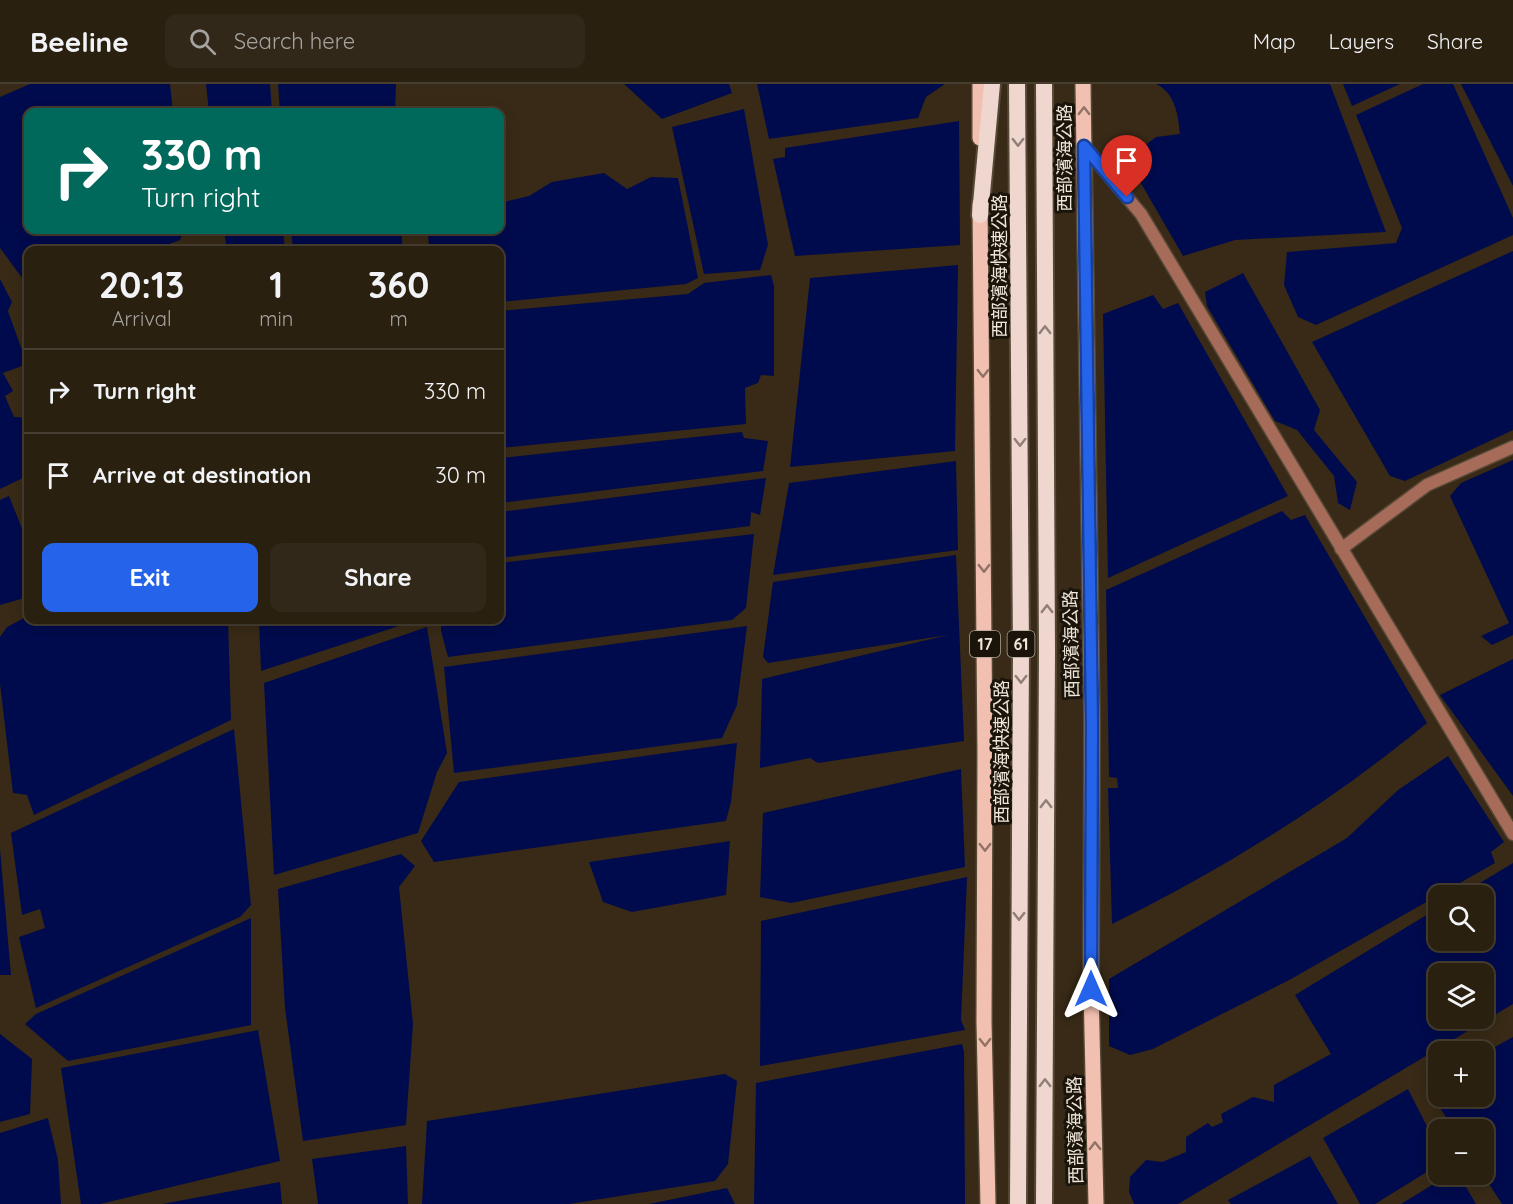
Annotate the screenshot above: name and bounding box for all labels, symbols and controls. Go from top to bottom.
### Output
search box [165,14,585,68]
text: Beeline [30,24,129,59]
icon: search [186,25,219,58]
text: Search here [234,27,355,55]
text: Map [1253,28,1296,54]
text: Layers [1329,28,1394,54]
text: Share [1427,28,1483,54]
street label: 西部濱海公路 [1053,104,1076,212]
one-way arrow [1077,106,1090,115]
text: 330 m [141,128,262,181]
icon: right [42,132,120,210]
pin [1101,135,1152,197]
one-way arrow [1012,138,1024,147]
icon: arrive [1110,144,1143,177]
text: Turn right [141,180,260,214]
street label: 西部濱海快速公路 [988,194,1011,338]
text: 20:13 [99,262,184,307]
text: 1 [269,262,283,307]
text: 360 [368,262,429,307]
text: Arrival [112,306,172,331]
text: min [259,306,293,331]
text: m [389,306,408,331]
one-way arrow [1039,325,1051,334]
one-way arrow [977,369,989,378]
icon: right [42,375,75,408]
text: Turn right [93,377,197,405]
text: 330 m [424,377,486,405]
one-way arrow [1013,438,1026,447]
icon: arrive [42,459,75,492]
text: Arrive at destination [93,461,311,489]
text: 30 m [435,461,486,489]
button: Exit [42,543,258,612]
button: Share [270,543,486,612]
one-way arrow [978,564,990,573]
street label: 西部濱海公路 [1059,590,1083,698]
one-way arrow [1041,604,1053,613]
road number: 17 [970,631,1000,657]
road number: 61 [1008,631,1034,657]
one-way arrow [1015,675,1027,684]
street label: 西部濱海快速公路 [990,680,1013,824]
one-way arrow [1040,799,1052,808]
one-way arrow [979,843,991,852]
map controls [1428,885,1494,1185]
button: search [1428,885,1494,951]
one-way arrow [1013,912,1025,921]
position arrow [1059,957,1123,1021]
button: layers [1428,963,1494,1029]
one-way arrow [978,1038,991,1047]
button: + [1428,1041,1494,1107]
street label: 西部濱海公路 [1063,1076,1087,1184]
one-way arrow [1039,1078,1051,1087]
button: − [1428,1119,1494,1185]
one-way arrow [1088,1141,1101,1150]

